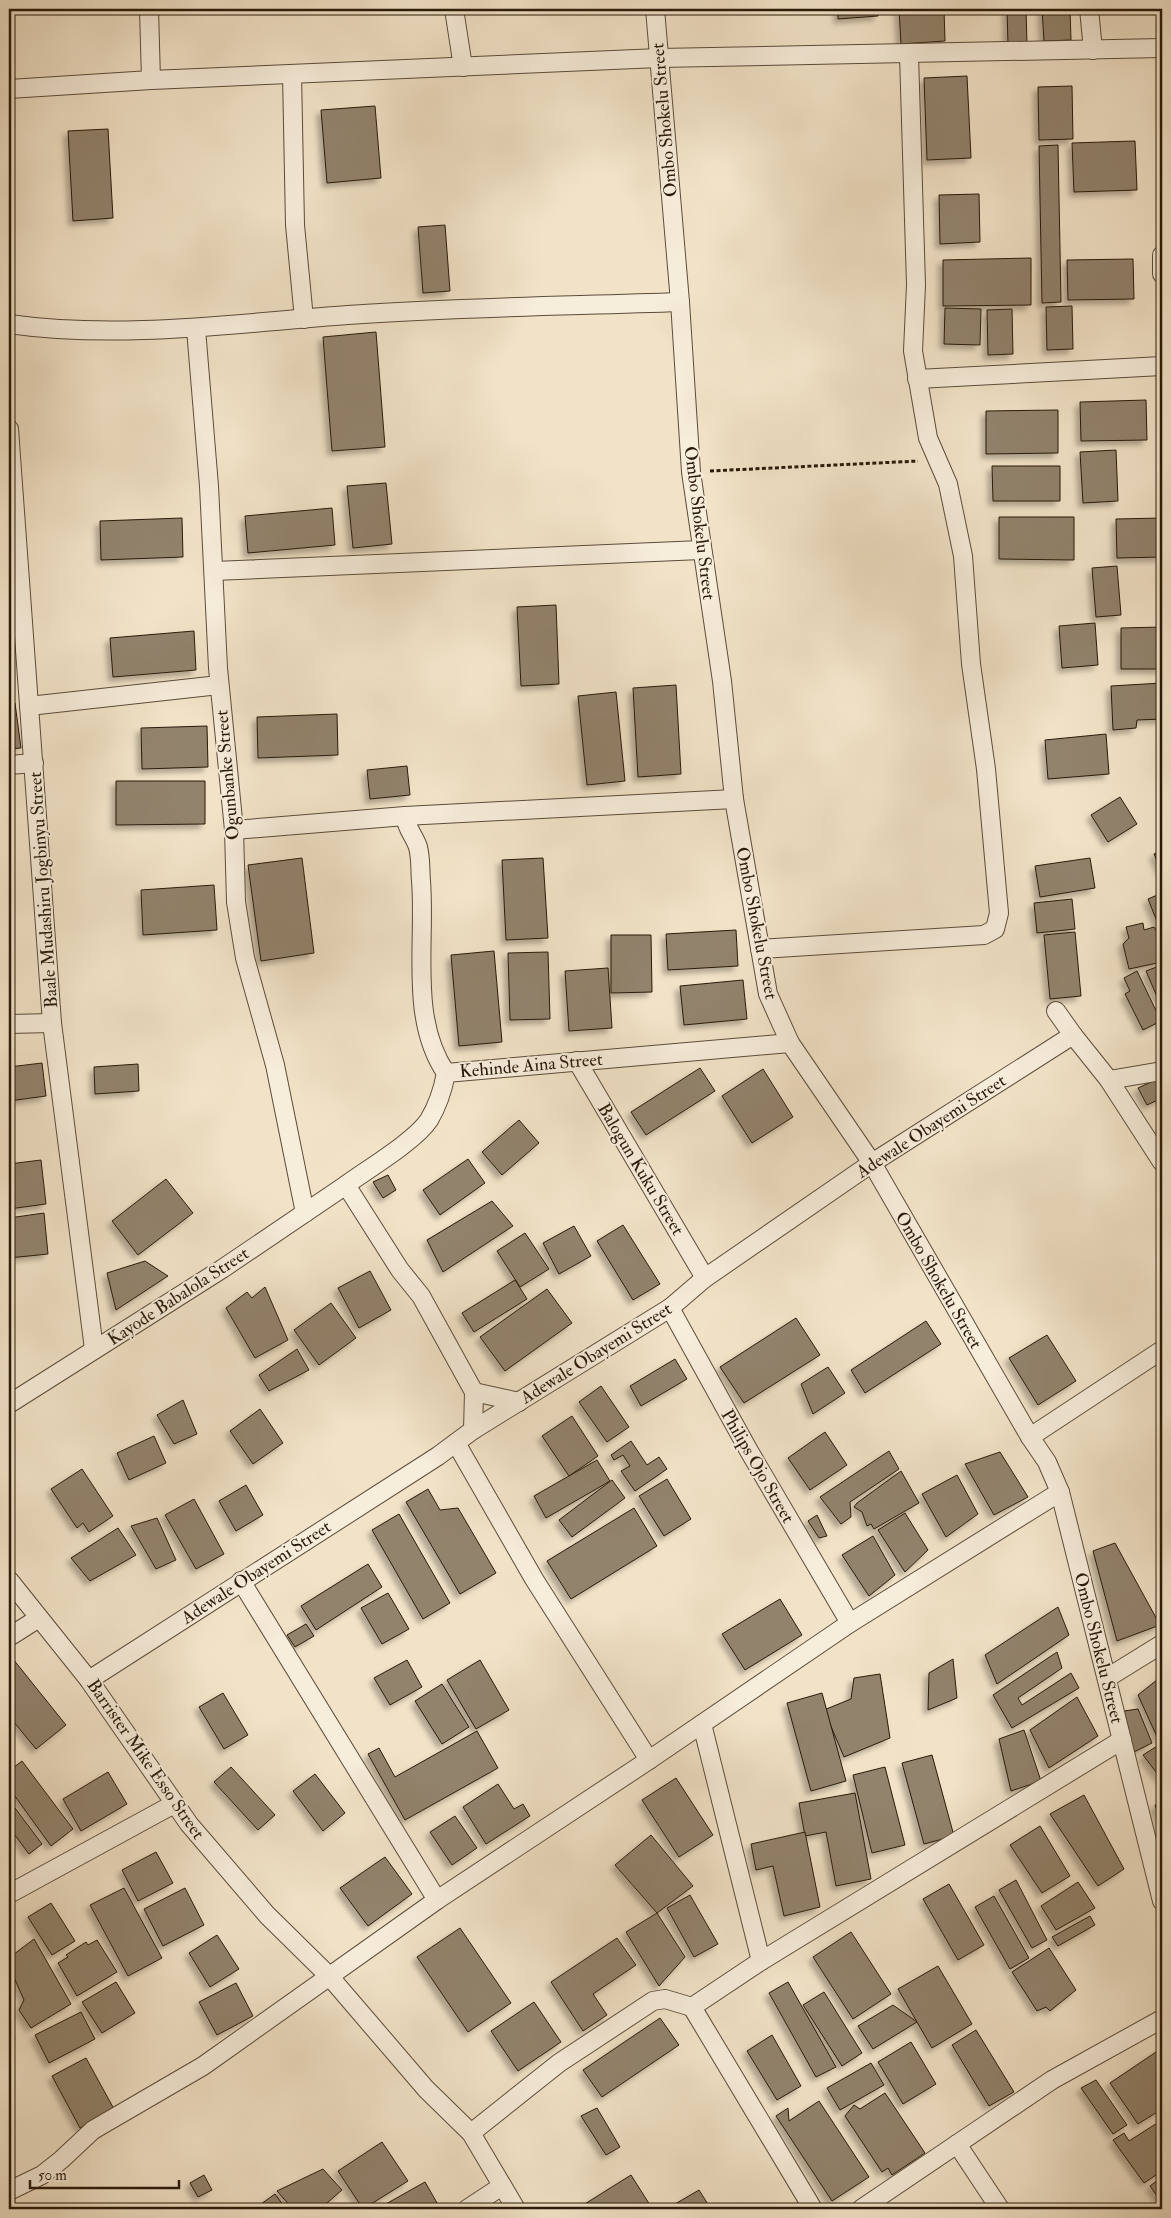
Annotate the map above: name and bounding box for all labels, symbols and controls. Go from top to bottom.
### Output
street label: Ombo Shokelu Street [646,42,683,198]
street label: Ombo Shokelu Street [679,445,720,601]
street label: Ogunbanke Street [210,709,245,841]
street label: Baale Mudashiru Jogbinyu Street [24,771,63,1009]
street label: Ombo Shokelu Street [730,845,783,1001]
street label: Kehinde Aina Street [459,1048,604,1083]
street label: Adewale Obayemi Street [851,1069,1011,1184]
street label: Balogun Kuku Street [592,1099,689,1240]
street label: Ombo Shokelu Street [890,1207,987,1353]
street label: Kayode Babalola Street [103,1242,254,1351]
street label: Adewale Obayemi Street [516,1297,676,1410]
street label: Philips Ojo Street [716,1405,800,1527]
street label: Adewale Obayemi Street [176,1515,336,1630]
street label: Ombo Shokelu Street [1069,1570,1128,1726]
street label: Barrister Mike Esso Street [82,1675,210,1844]
scale bar [30,2158,179,2190]
text: 50 m [38,2166,67,2185]

